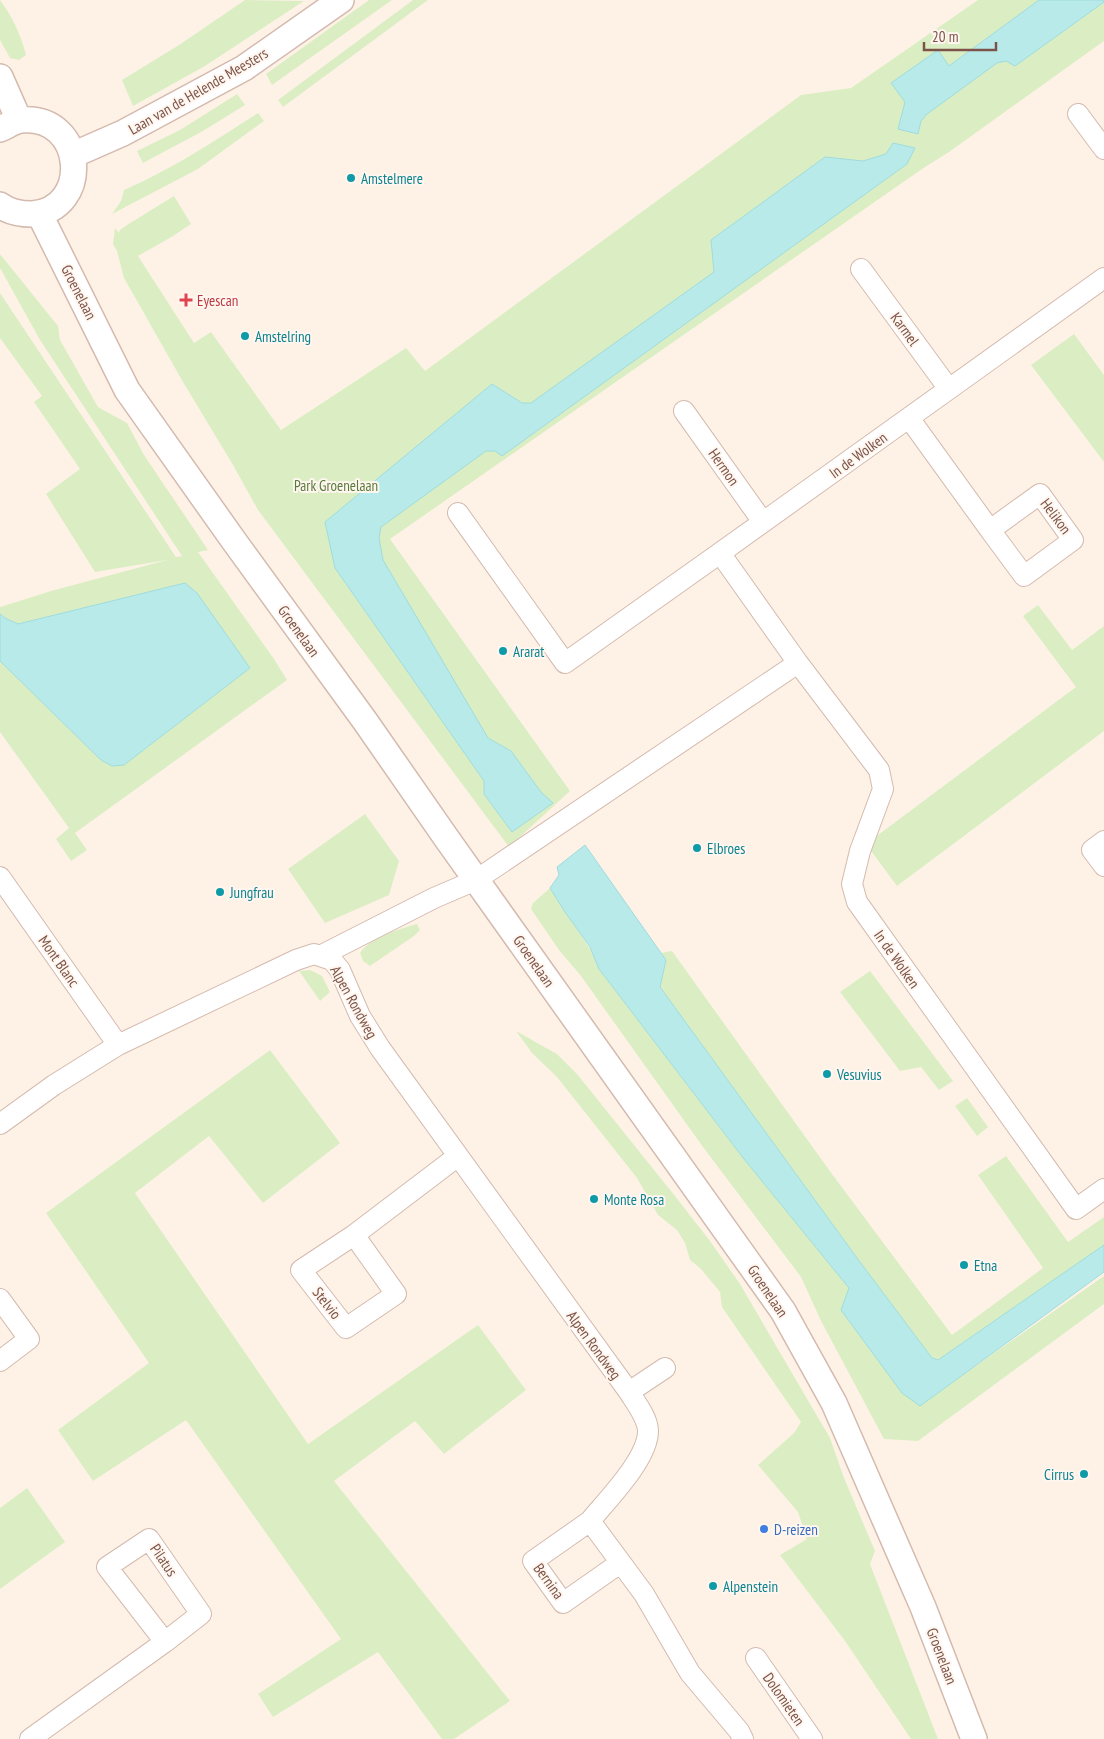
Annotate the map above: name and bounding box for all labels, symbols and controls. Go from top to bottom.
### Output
scale bar [924,20,996,52]
text: 20 m [932,27,958,46]
street label: Laan van de Helende Meesters [125,43,271,139]
place label: Amstelmere [361,169,423,188]
marker: Amstelmere [345,172,357,184]
street label: Groenelaan [57,261,101,323]
place label: Eyescan [197,291,238,310]
marker: Eyescan [179,293,193,307]
street label: Karmel [887,309,924,350]
place label: Amstelring [255,327,311,346]
marker: Amstelring [239,330,251,342]
street label: In de Wolken [825,428,891,482]
street label: Hermon [704,445,744,489]
park label: Park Groenelaan [294,476,378,495]
street label: Helikon [1036,494,1076,538]
street label: Groenelaan [274,602,324,660]
place label: Ararat [513,642,544,661]
marker: Ararat [497,645,509,657]
place label: Elbroes [707,839,745,858]
marker: Elbroes [691,842,703,854]
place label: Jungfrau [229,883,274,902]
marker: Jungfrau [214,886,226,898]
street label: In de Wolken [870,926,924,992]
street label: Groenelaan [509,931,559,991]
street label: Mont Blanc [34,932,84,991]
street label: Alpen Rondweg [326,962,382,1042]
place label: Vesuvius [836,1065,882,1084]
marker: Vesuvius [821,1068,833,1080]
place label: Monte Rosa [604,1190,664,1209]
marker: Monte Rosa [588,1193,600,1205]
place label: Etna [974,1256,997,1275]
marker: Etna [958,1259,970,1271]
street label: Groenelaan [744,1261,792,1321]
street label: Stelvio [309,1283,345,1323]
street label: Alpen Rondweg [563,1307,625,1383]
place label: Cirrus [1044,1465,1074,1484]
marker: Cirrus [1078,1468,1090,1480]
place label: D-reizen [774,1520,818,1539]
marker: D-reizen [758,1523,770,1535]
street label: Pilatus [146,1540,182,1580]
street label: Bernina [530,1559,568,1603]
place label: Alpenstein [723,1577,778,1596]
marker: Alpenstein [707,1580,719,1592]
street label: Groenelaan [923,1625,961,1687]
street label: Dolomieten [759,1669,809,1729]

